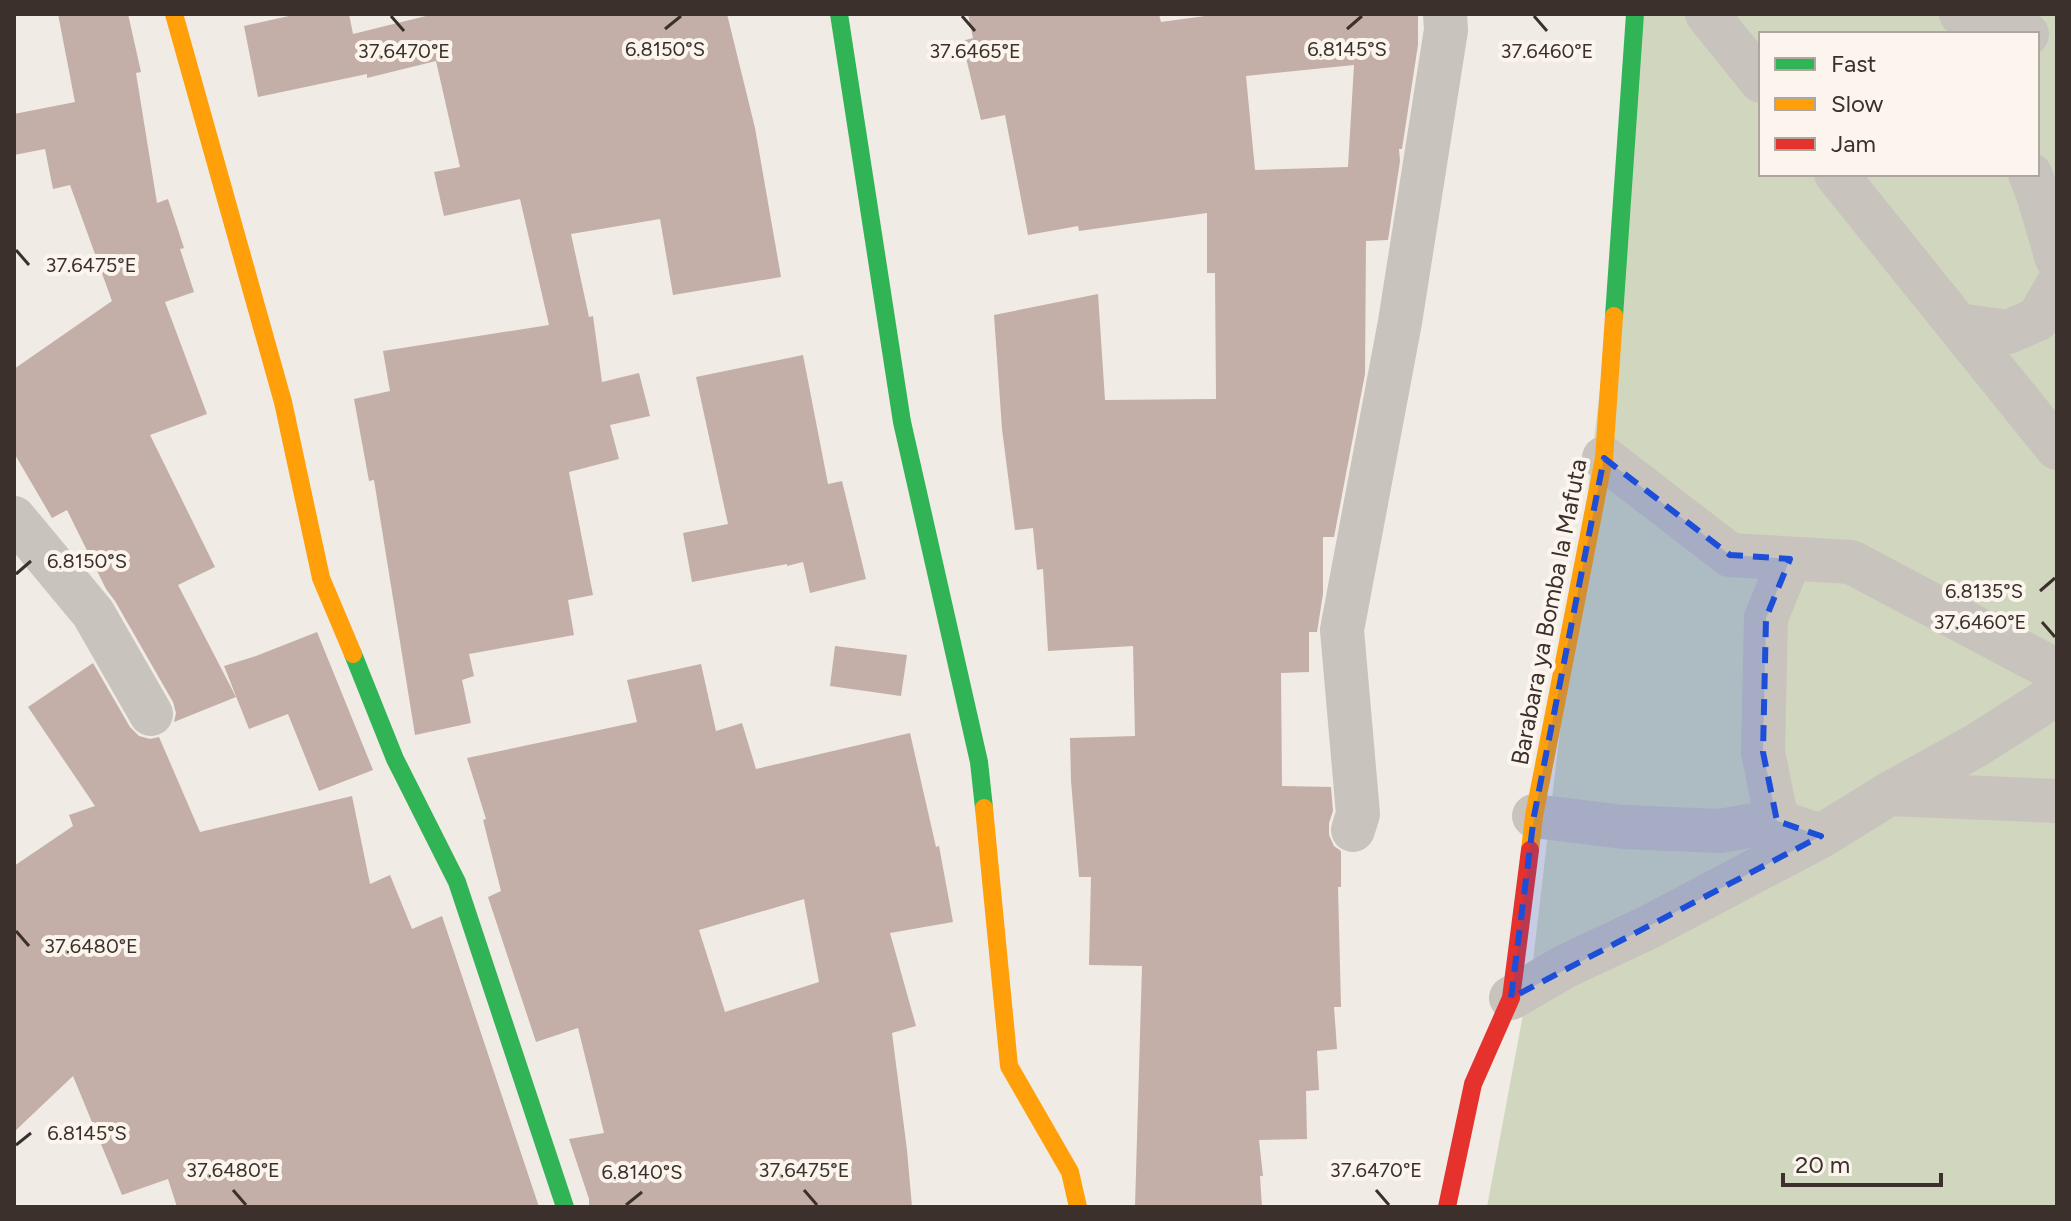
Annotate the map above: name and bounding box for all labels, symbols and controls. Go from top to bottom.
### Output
legend [1759,32,2039,176]
text: 6.8150°S [625,37,705,61]
text: 6.8145°S [1307,37,1387,61]
text: 37.6470°E [358,39,450,63]
text: 37.6465°E [929,39,1021,63]
text: 37.6460°E [1501,39,1593,63]
text: Fast [1831,49,1876,78]
text: Slow [1831,89,1884,118]
text: Jam [1831,129,1876,158]
text: 37.6475°E [46,253,136,277]
street label: Barabara ya Bomba la Mafuta [1505,456,1592,767]
text: 6.8150°S [47,549,127,573]
text: 6.8135°S [1945,579,2023,603]
text: 37.6460°E [1934,610,2026,634]
text: 37.6480°E [44,934,138,958]
text: 6.8145°S [47,1121,127,1145]
scale bar [1783,1137,1941,1187]
text: 20 m [1795,1150,1850,1179]
text: 37.6480°E [186,1158,280,1182]
text: 37.6475°E [759,1158,849,1182]
text: 37.6470°E [1330,1158,1422,1182]
text: 6.8140°S [602,1160,682,1184]

